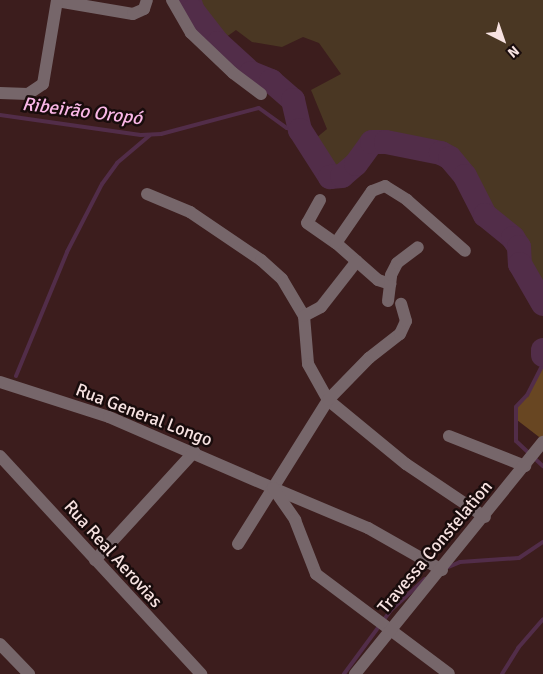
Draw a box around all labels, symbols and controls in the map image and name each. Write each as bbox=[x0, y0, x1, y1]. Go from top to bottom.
north arrow bbox=[478, 15, 528, 65]
text: N bbox=[504, 42, 522, 61]
water label: Ribeirão Oropó bbox=[21, 93, 143, 131]
street label: Rua General Longo bbox=[73, 379, 215, 451]
street label: Travessa Constelation bbox=[373, 476, 497, 618]
street label: Rua Real Aerovias bbox=[59, 496, 167, 612]

